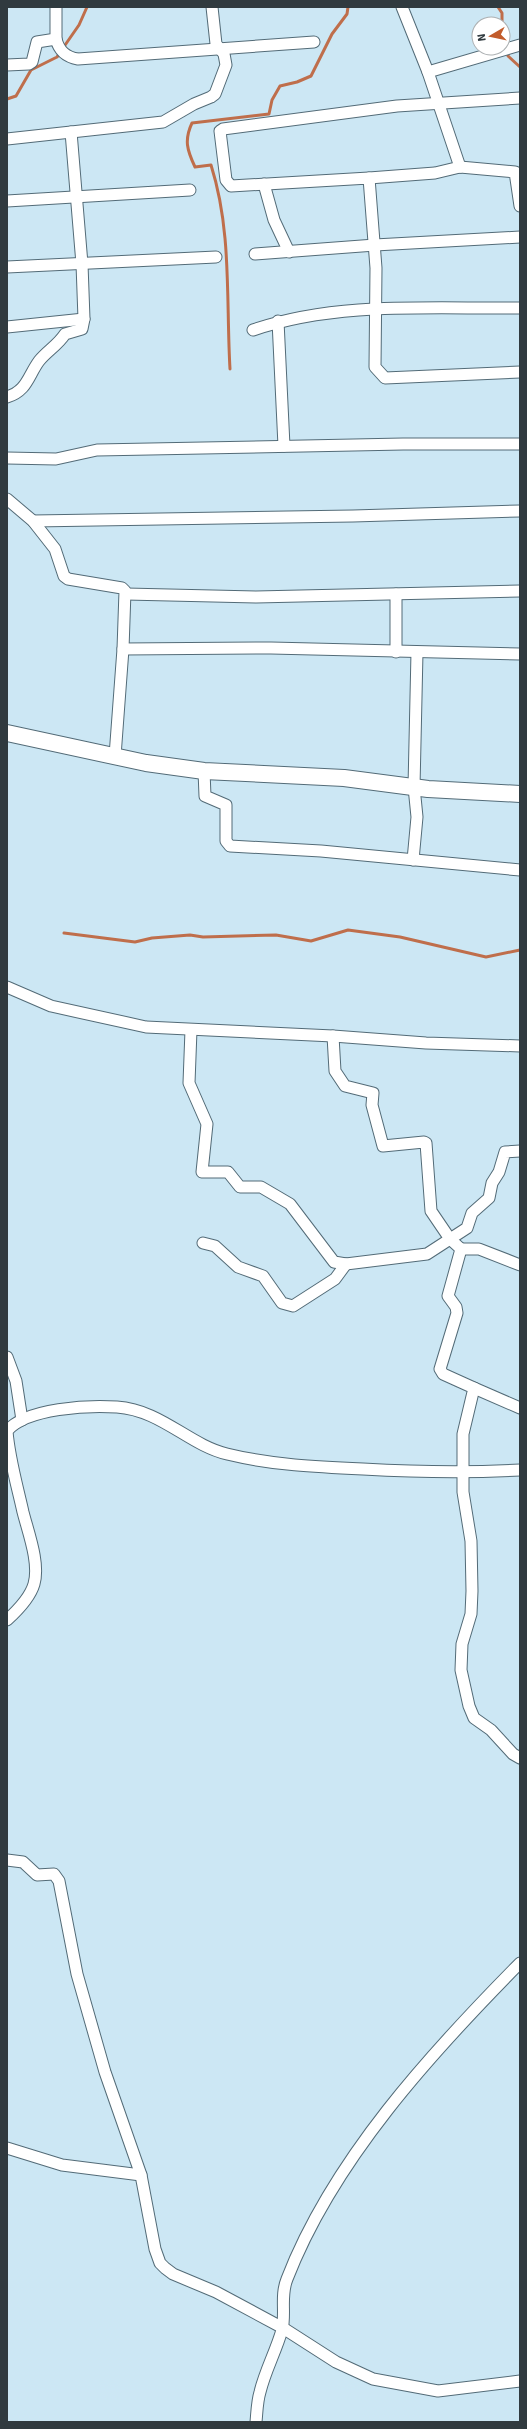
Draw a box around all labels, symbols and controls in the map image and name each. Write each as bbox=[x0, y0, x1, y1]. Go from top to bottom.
north arrow bbox=[471, 16, 511, 56]
text: N bbox=[475, 33, 489, 42]

